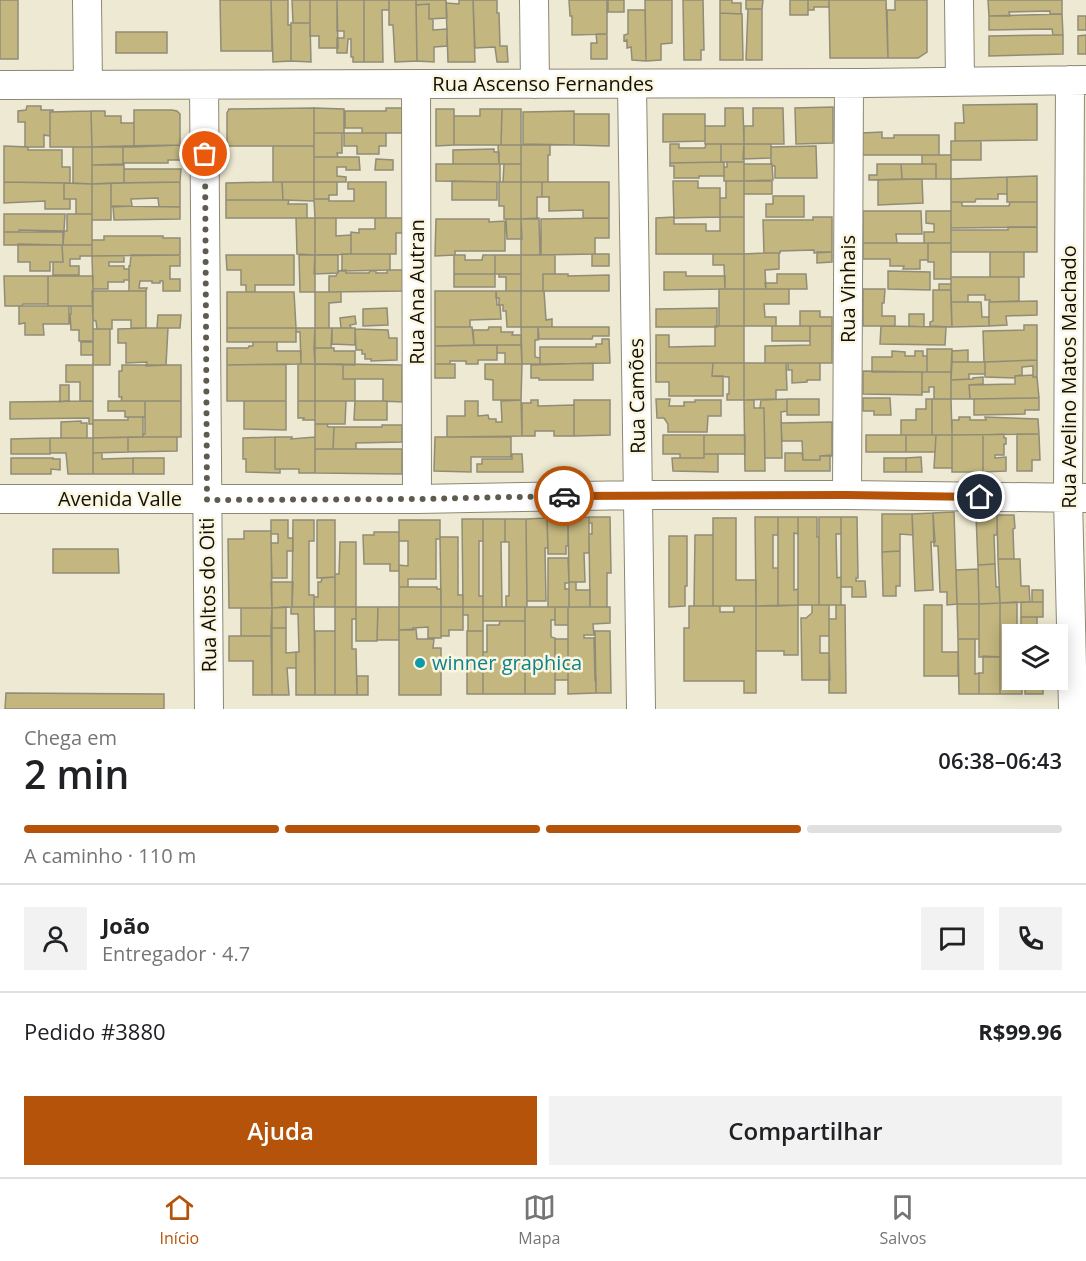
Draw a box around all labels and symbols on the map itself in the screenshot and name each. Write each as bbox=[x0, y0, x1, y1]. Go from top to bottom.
street label: Rua Ascenso Fernandes bbox=[432, 70, 654, 97]
pin bbox=[179, 128, 230, 179]
street label: Rua Ana Autran bbox=[403, 219, 430, 365]
street label: Rua Vinhais bbox=[834, 235, 861, 343]
street label: Rua Avelino Matos Machado bbox=[1055, 245, 1082, 509]
street label: Rua Camões bbox=[622, 338, 651, 454]
courier bbox=[534, 466, 594, 526]
pin bbox=[954, 471, 1005, 522]
street label: Avenida Valle bbox=[58, 485, 182, 512]
street label: Rua Altos do Oiti bbox=[193, 517, 222, 673]
place label: winner graphica bbox=[432, 649, 582, 676]
marker: winner graphica bbox=[413, 656, 427, 670]

